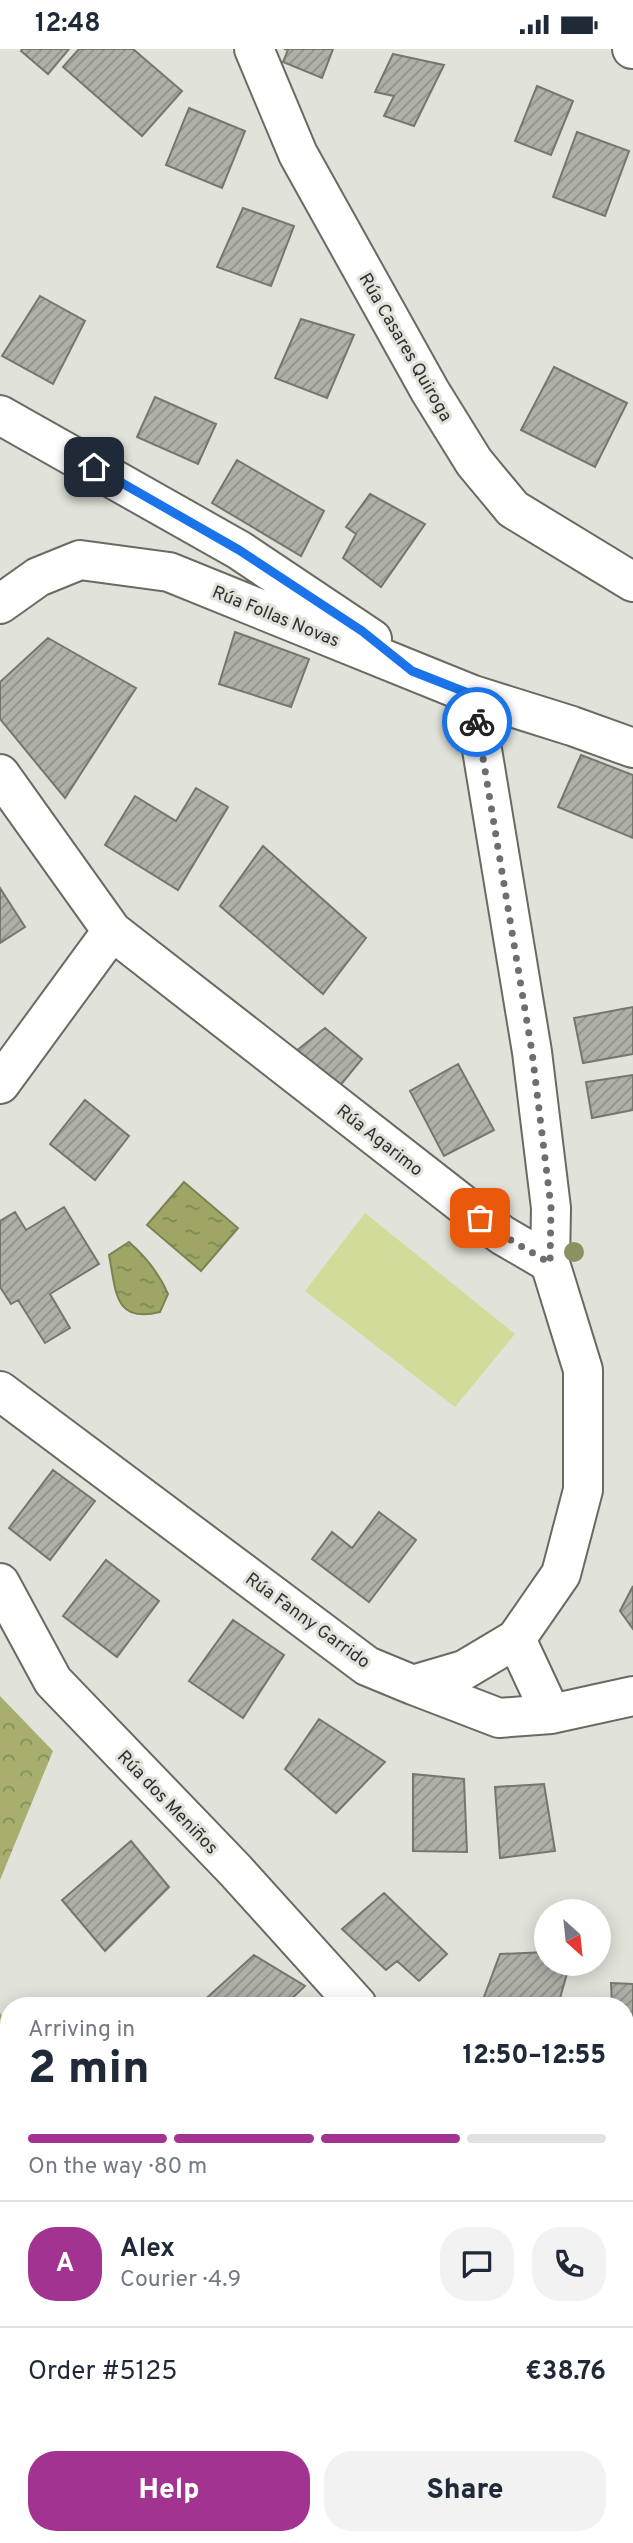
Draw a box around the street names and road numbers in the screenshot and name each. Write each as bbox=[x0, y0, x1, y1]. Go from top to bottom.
street label: Rúa Casares Quiroga bbox=[353, 269, 457, 426]
street label: Rúa Follas Novas bbox=[208, 581, 342, 653]
street label: Rúa Agarimo bbox=[331, 1100, 427, 1182]
street label: Rúa Fanny Garrido bbox=[240, 1568, 374, 1674]
street label: Rúa dos Meniños bbox=[112, 1746, 222, 1860]

